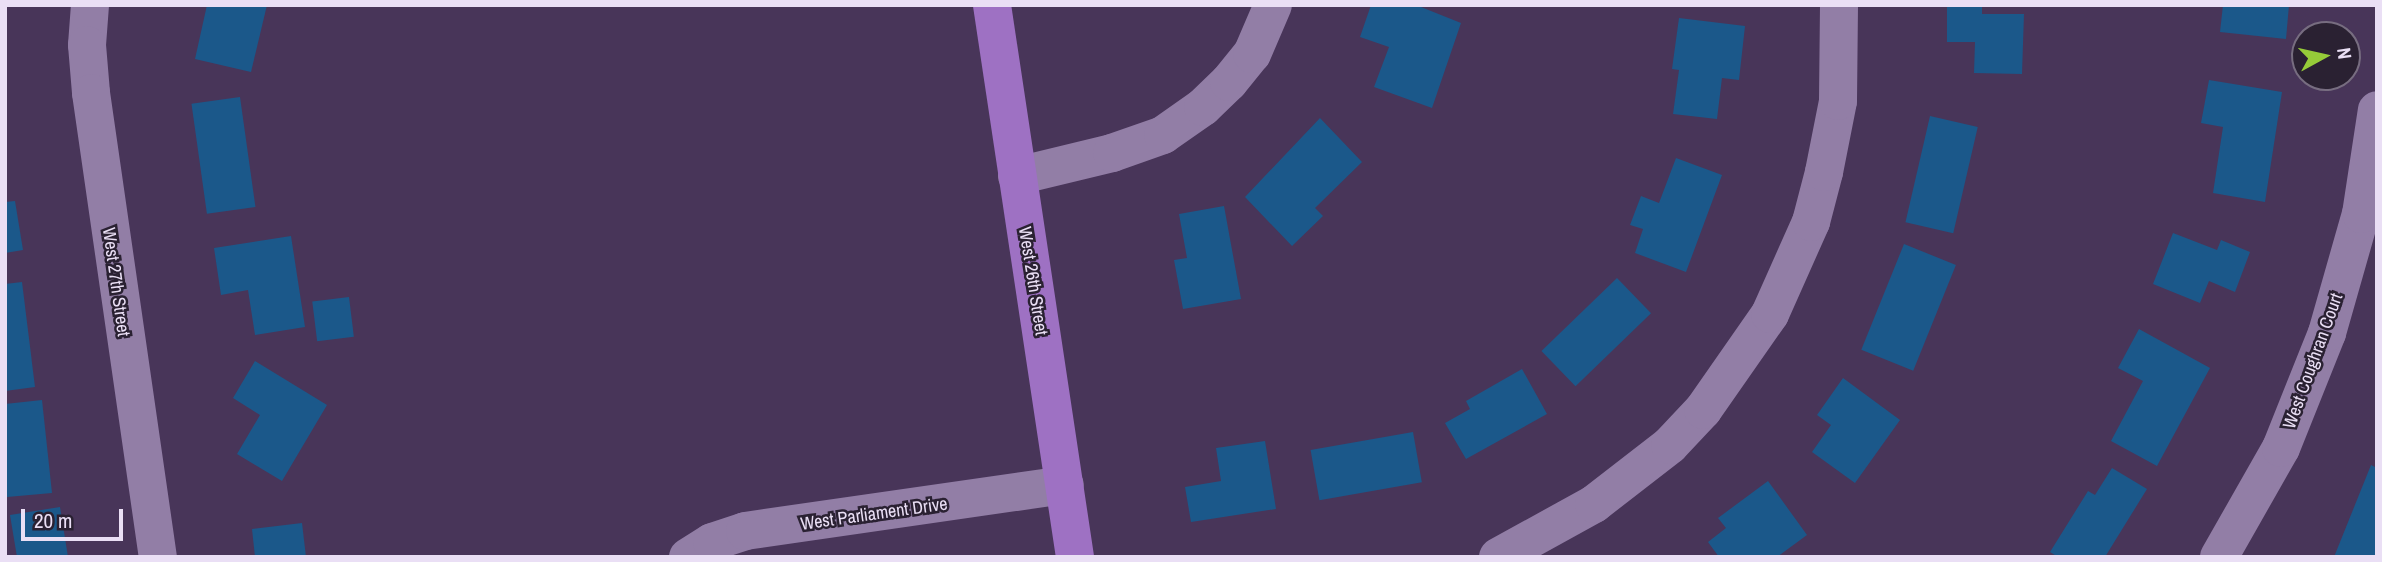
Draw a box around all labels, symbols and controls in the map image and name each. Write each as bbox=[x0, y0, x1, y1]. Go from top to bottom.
north arrow bbox=[2291, 21, 2361, 91]
text: N bbox=[2331, 46, 2358, 61]
street label: West 26th Street bbox=[1014, 225, 1052, 337]
street label: West 27th Street bbox=[98, 226, 134, 338]
street label: West Coughran Court bbox=[2278, 290, 2348, 432]
street label: West Parliament Drive bbox=[799, 493, 949, 535]
scale bar bbox=[24, 496, 126, 540]
text: 20 m bbox=[34, 506, 72, 535]

